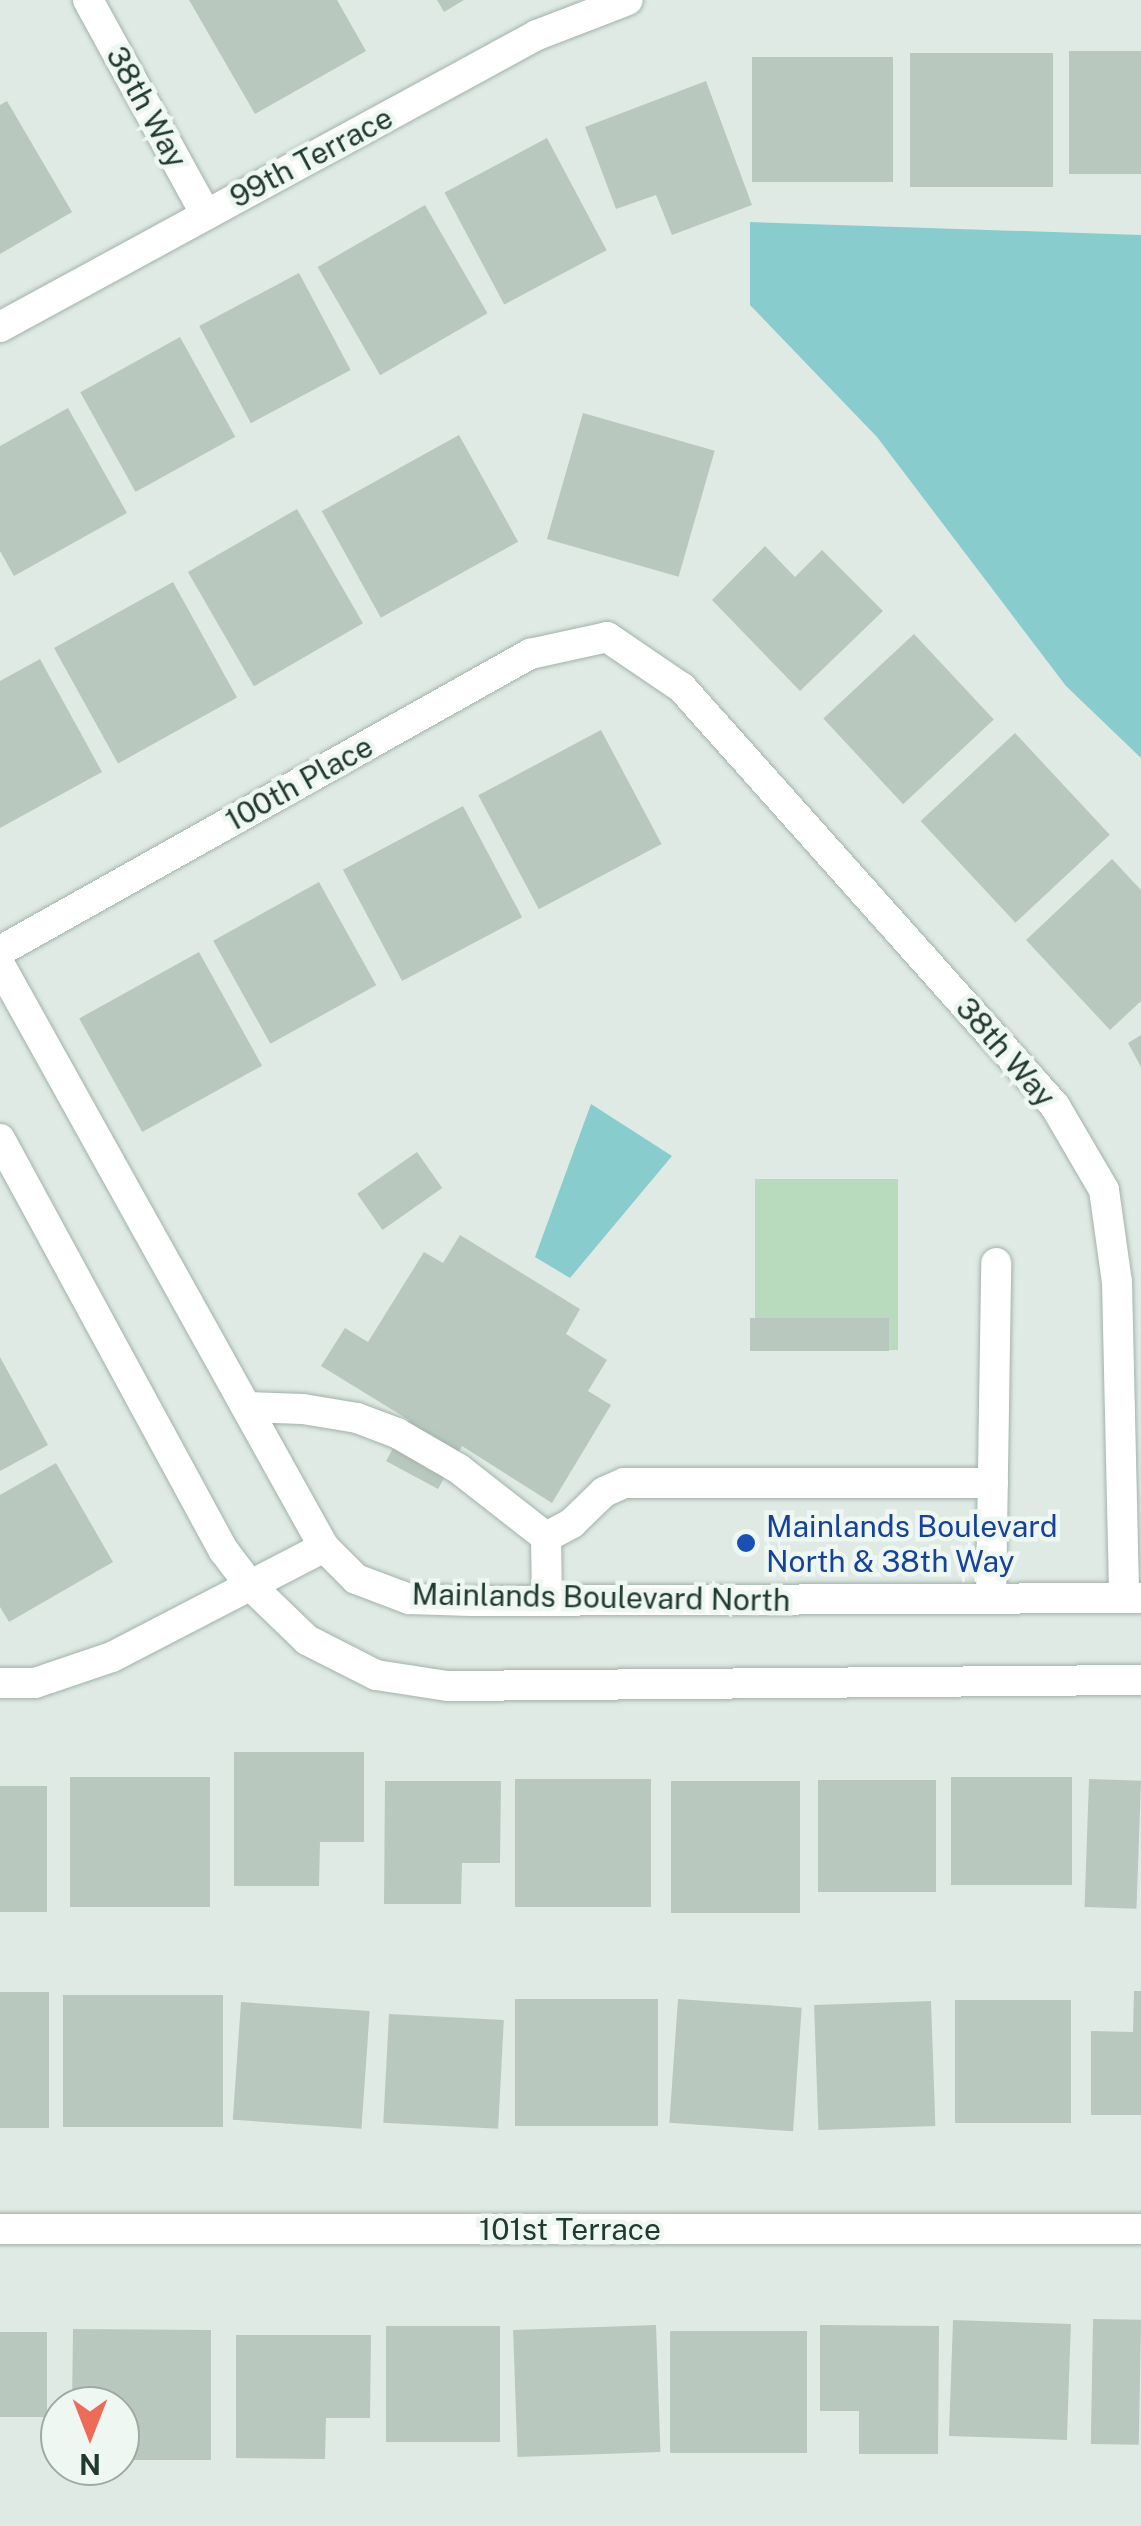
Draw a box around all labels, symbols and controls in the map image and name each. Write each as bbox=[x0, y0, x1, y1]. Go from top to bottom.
street label: 38th Way bbox=[99, 40, 195, 174]
street label: 99th Terrace bbox=[224, 99, 398, 215]
street label: 100th Place bbox=[219, 728, 379, 838]
street label: 38th Way bbox=[949, 990, 1063, 1114]
place label: Mainlands Boulevard North & 38th Way bbox=[766, 1508, 1058, 1578]
marker: Mainlands Boulevard North & 38th Way bbox=[735, 1532, 757, 1554]
street label: Mainlands Boulevard North bbox=[411, 1576, 791, 1618]
street label: 101st Terrace bbox=[479, 2211, 661, 2247]
north arrow bbox=[40, 2386, 140, 2486]
text: N bbox=[79, 2448, 101, 2481]

